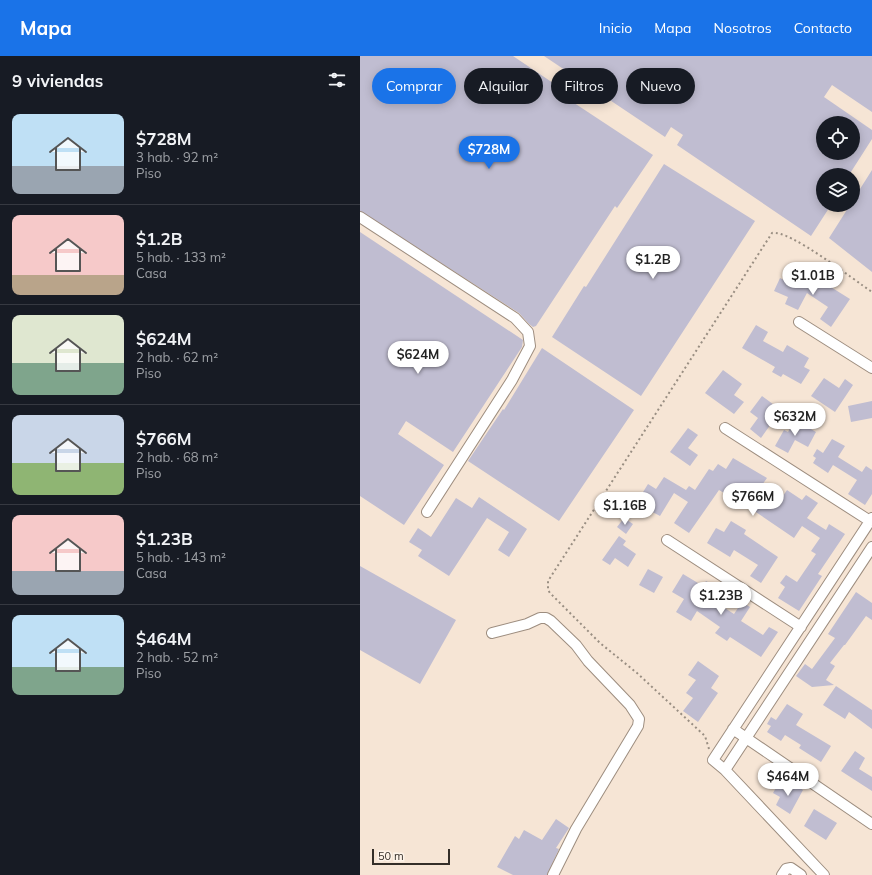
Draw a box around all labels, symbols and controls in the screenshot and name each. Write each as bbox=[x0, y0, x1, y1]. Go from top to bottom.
text: Mapa bbox=[20, 16, 72, 40]
text: Inicio bbox=[599, 19, 632, 37]
text: Mapa bbox=[654, 19, 692, 37]
text: Nosotros bbox=[714, 19, 772, 37]
text: Contacto bbox=[794, 19, 852, 37]
chip: Comprar bbox=[372, 68, 456, 104]
chip: Alquilar bbox=[464, 68, 543, 104]
chip: Filtros bbox=[551, 68, 618, 104]
chip: Nuevo bbox=[626, 68, 695, 104]
icon: filters bbox=[326, 69, 348, 91]
text: 9 viviendas bbox=[12, 70, 103, 91]
map controls bbox=[816, 116, 860, 212]
button: locate bbox=[816, 116, 860, 160]
text: $728M bbox=[136, 128, 192, 149]
icon: home bbox=[44, 130, 92, 178]
pin: $728M bbox=[461, 136, 517, 170]
text: $728M bbox=[468, 141, 510, 157]
text: 3 hab. · 92 m² bbox=[136, 149, 218, 165]
text: Piso bbox=[136, 165, 161, 181]
button: layers bbox=[816, 168, 860, 212]
text: $1.2B bbox=[136, 228, 183, 249]
icon: home bbox=[44, 231, 92, 279]
pin: $1.2B bbox=[625, 246, 681, 280]
text: 5 hab. · 133 m² bbox=[136, 249, 226, 265]
text: $1.2B bbox=[635, 251, 671, 267]
pin: $1.01B bbox=[780, 262, 846, 296]
text: Casa bbox=[136, 265, 167, 281]
text: $1.01B bbox=[791, 267, 835, 283]
text: $624M bbox=[136, 328, 192, 349]
icon: home bbox=[44, 331, 92, 379]
pin: $624M bbox=[390, 341, 446, 375]
text: $624M bbox=[397, 346, 439, 362]
text: 2 hab. · 62 m² bbox=[136, 349, 218, 365]
text: Piso bbox=[136, 365, 161, 381]
pin: $632M bbox=[767, 403, 823, 437]
text: $632M bbox=[774, 408, 816, 424]
text: $766M bbox=[136, 428, 192, 449]
icon: home bbox=[44, 431, 92, 479]
text: 2 hab. · 68 m² bbox=[136, 449, 218, 465]
text: Piso bbox=[136, 465, 161, 481]
pin: $766M bbox=[725, 483, 781, 517]
text: $766M bbox=[732, 488, 774, 504]
pin: $1.16B bbox=[592, 492, 658, 526]
text: $1.16B bbox=[603, 497, 647, 513]
text: $1.23B bbox=[136, 528, 193, 549]
icon: home bbox=[44, 531, 92, 579]
text: 5 hab. · 143 m² bbox=[136, 549, 226, 565]
text: Casa bbox=[136, 565, 167, 581]
pin: $1.23B bbox=[688, 582, 754, 616]
text: $1.23B bbox=[699, 587, 743, 603]
text: $464M bbox=[136, 628, 192, 649]
icon: home bbox=[44, 631, 92, 679]
text: 2 hab. · 52 m² bbox=[136, 649, 218, 665]
text: Piso bbox=[136, 665, 161, 681]
pin: $464M bbox=[760, 763, 816, 797]
text: $464M bbox=[767, 768, 809, 784]
scale bar bbox=[372, 847, 450, 866]
text: 50 m bbox=[378, 849, 404, 863]

